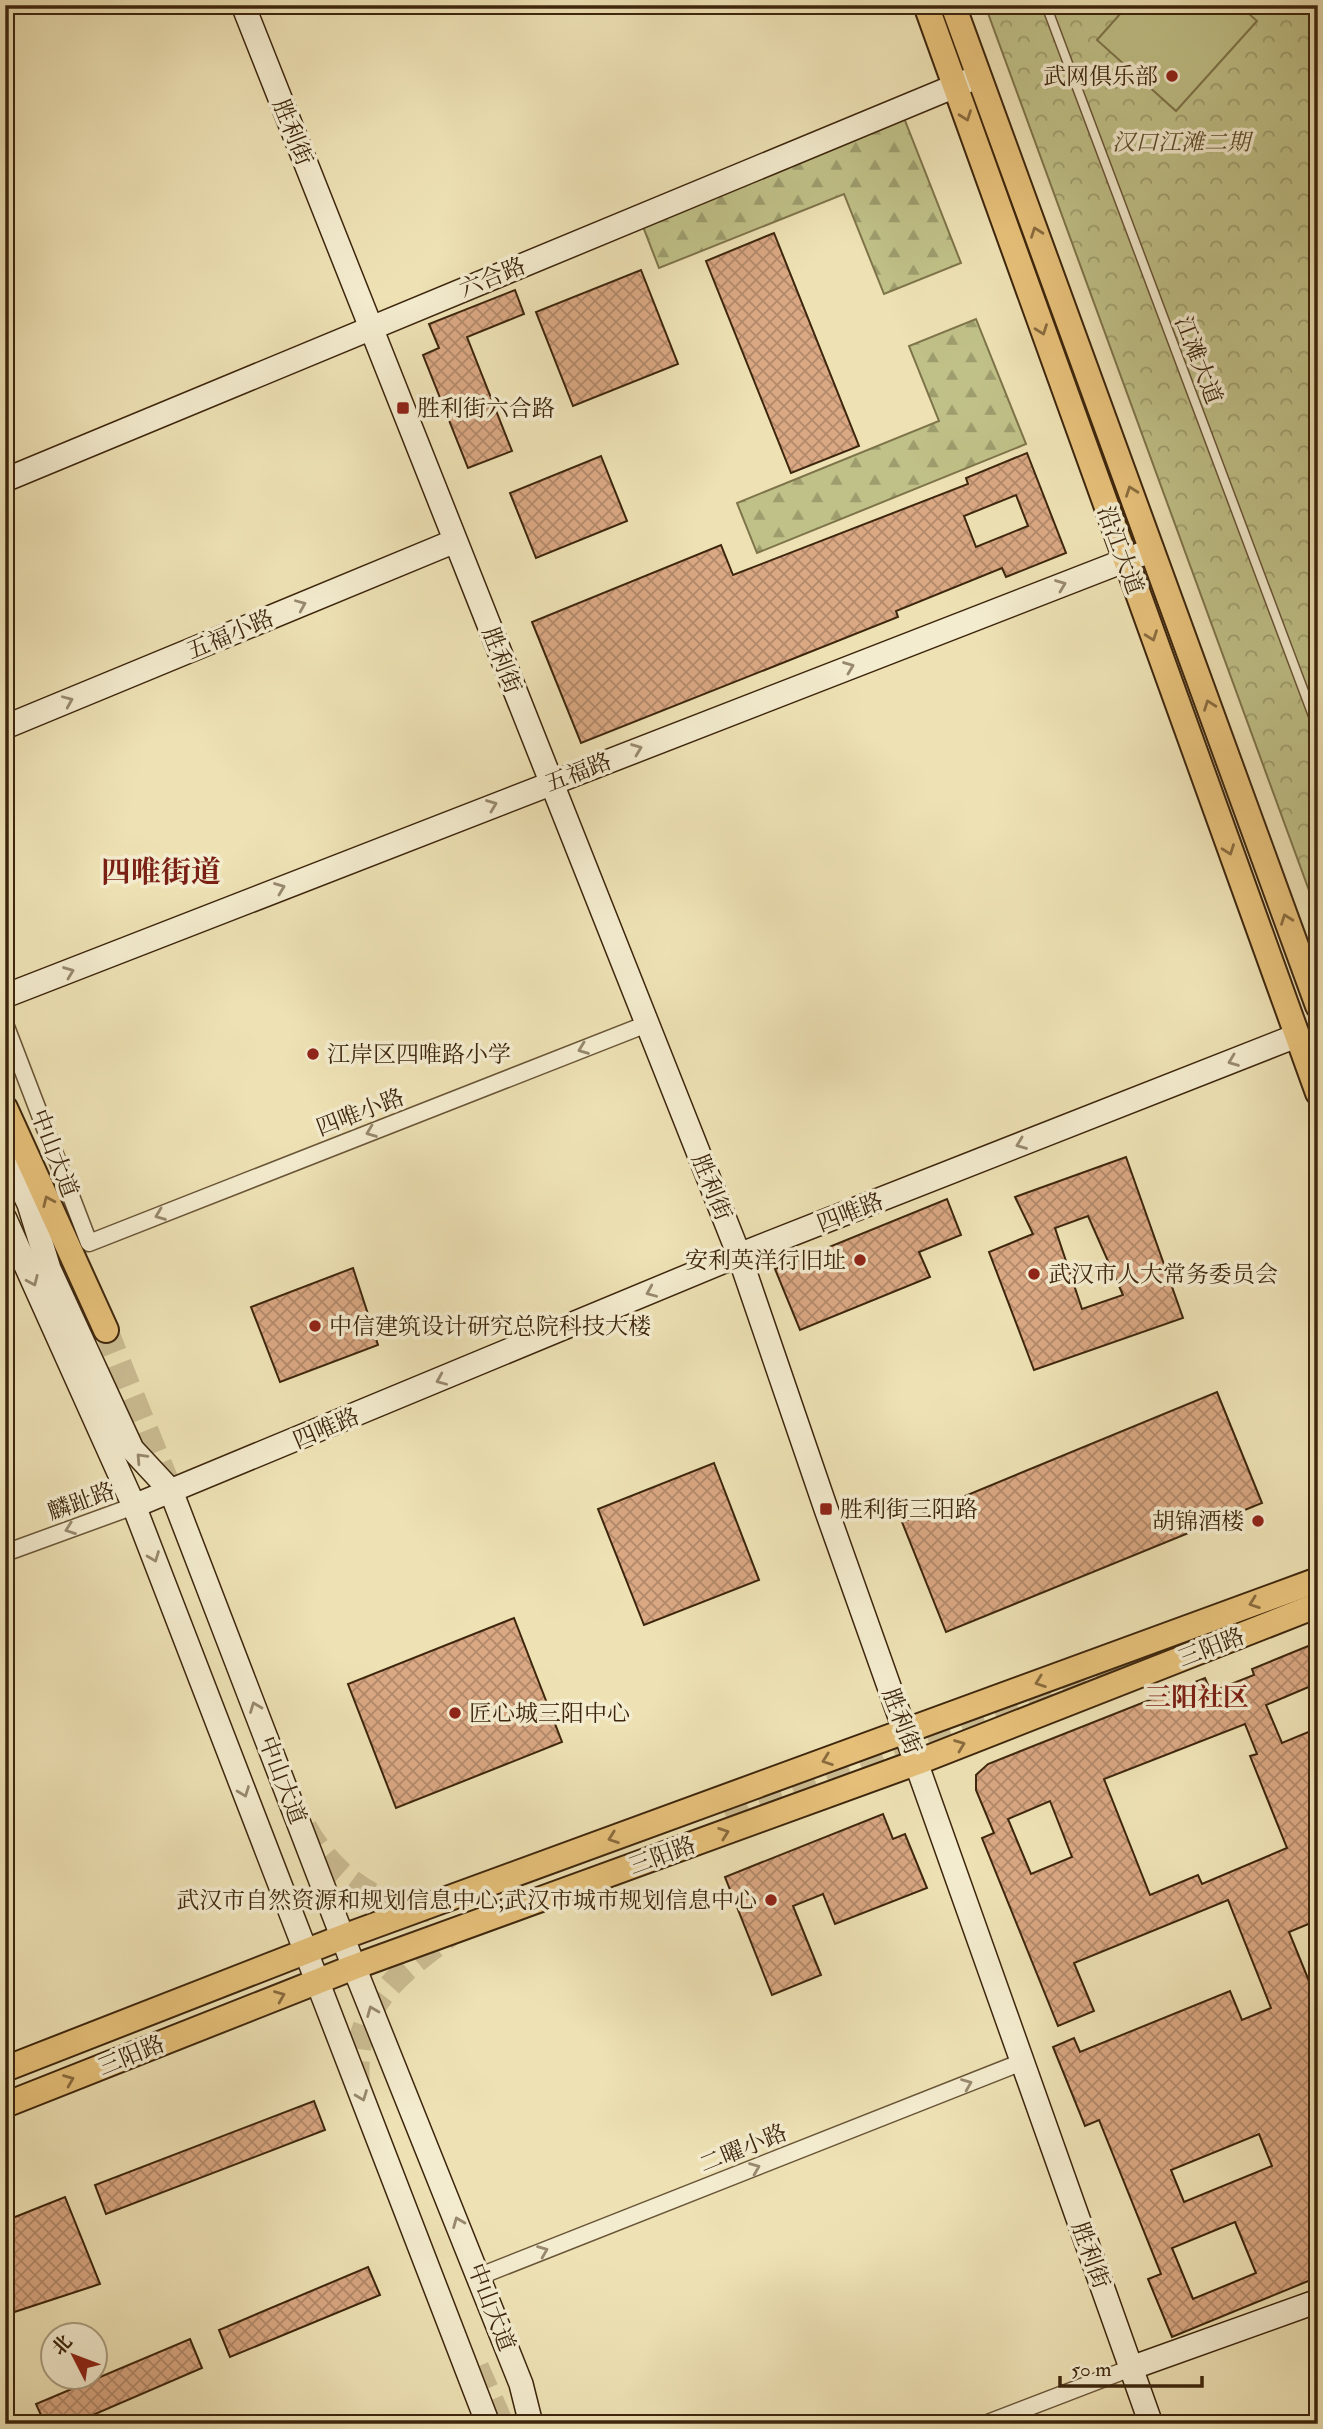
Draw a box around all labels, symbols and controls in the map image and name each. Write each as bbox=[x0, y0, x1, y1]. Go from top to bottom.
place label: 武网俱乐部 bbox=[1043, 62, 1158, 91]
marker: 武网俱乐部 bbox=[1164, 68, 1180, 84]
street label: 胜利街 bbox=[266, 95, 319, 170]
one-way arrow bbox=[957, 109, 971, 121]
park label: 汉口江滩二期 bbox=[1112, 128, 1254, 157]
one-way arrow bbox=[1030, 226, 1044, 238]
street label: 六合路 bbox=[455, 251, 530, 304]
street label: 江滩大道 bbox=[1169, 312, 1229, 408]
one-way arrow bbox=[1034, 323, 1048, 335]
place label: 胜利街六合路 bbox=[417, 394, 555, 423]
marker: 胜利街六合路 bbox=[395, 400, 411, 416]
one-way arrow bbox=[1125, 486, 1139, 498]
street label: 沿江大道 bbox=[1091, 502, 1150, 598]
one-way arrow bbox=[1054, 580, 1066, 594]
one-way arrow bbox=[294, 599, 306, 613]
street label: 五福小路 bbox=[182, 603, 278, 666]
street label: 胜利街 bbox=[476, 623, 527, 698]
one-way arrow bbox=[1144, 630, 1158, 642]
one-way arrow bbox=[842, 661, 854, 675]
one-way arrow bbox=[61, 695, 74, 709]
one-way arrow bbox=[1203, 699, 1217, 711]
one-way arrow bbox=[630, 743, 642, 757]
street label: 五福路 bbox=[541, 747, 616, 798]
one-way arrow bbox=[486, 800, 498, 814]
one-way arrow bbox=[1221, 844, 1235, 856]
district label: 四唯街道 bbox=[101, 854, 221, 891]
one-way arrow bbox=[274, 883, 286, 897]
one-way arrow bbox=[1280, 913, 1294, 925]
one-way arrow bbox=[62, 966, 74, 980]
place label: 江岸区四唯路小学 bbox=[327, 1040, 511, 1069]
one-way arrow bbox=[578, 1040, 590, 1054]
marker: 江岸区四唯路小学 bbox=[305, 1046, 321, 1062]
one-way arrow bbox=[1227, 1052, 1239, 1066]
street label: 四唯小路 bbox=[312, 1082, 408, 1142]
street label: 中山大道 bbox=[25, 1105, 85, 1201]
one-way arrow bbox=[366, 1124, 378, 1138]
one-way arrow bbox=[1016, 1136, 1028, 1150]
street label: 胜利街 bbox=[685, 1150, 738, 1225]
street label: 四唯路 bbox=[813, 1187, 888, 1238]
one-way arrow bbox=[42, 1196, 56, 1208]
one-way arrow bbox=[154, 1207, 166, 1221]
place label: 安利英洋行旧址 bbox=[685, 1246, 846, 1275]
marker: 安利英洋行旧址 bbox=[852, 1252, 868, 1268]
place label: 武汉市人大常务委员会 bbox=[1048, 1260, 1278, 1289]
marker: 武汉市人大常务委员会 bbox=[1026, 1266, 1042, 1282]
one-way arrow bbox=[25, 1274, 39, 1287]
one-way arrow bbox=[645, 1284, 658, 1298]
place label: 中信建筑设计研究总院科技大楼 bbox=[329, 1312, 651, 1341]
marker: 中信建筑设计研究总院科技大楼 bbox=[307, 1318, 323, 1334]
one-way arrow bbox=[435, 1371, 447, 1385]
street label: 四唯路 bbox=[289, 1402, 364, 1455]
one-way arrow bbox=[136, 1453, 149, 1466]
street label: 麟趾路 bbox=[44, 1476, 119, 1527]
place label: 胜利街三阳路 bbox=[840, 1495, 978, 1524]
marker: 胜利街三阳路 bbox=[818, 1501, 834, 1517]
place label: 胡锦酒楼 bbox=[1152, 1507, 1244, 1536]
marker: 胡锦酒楼 bbox=[1250, 1513, 1266, 1529]
one-way arrow bbox=[64, 1521, 76, 1535]
one-way arrow bbox=[145, 1551, 159, 1563]
one-way arrow bbox=[1248, 1595, 1260, 1609]
street label: 三阳路 bbox=[1174, 1622, 1249, 1673]
one-way arrow bbox=[1035, 1674, 1047, 1688]
district label: 三阳社区 bbox=[1145, 1682, 1249, 1714]
street label: 胜利街 bbox=[876, 1684, 927, 1759]
place label: 匠心城三阳中心 bbox=[469, 1699, 630, 1728]
one-way arrow bbox=[249, 1702, 263, 1714]
marker: 匠心城三阳中心 bbox=[447, 1705, 463, 1721]
street label: 中山大道 bbox=[253, 1732, 313, 1828]
one-way arrow bbox=[954, 1740, 966, 1754]
one-way arrow bbox=[821, 1752, 833, 1766]
one-way arrow bbox=[236, 1786, 250, 1798]
one-way arrow bbox=[717, 1827, 729, 1841]
one-way arrow bbox=[608, 1830, 620, 1844]
street label: 三阳路 bbox=[625, 1830, 700, 1881]
place label: 武汉市自然资源和规划信息中心;武汉市城市规划信息中心 bbox=[176, 1886, 757, 1915]
marker: 武汉市自然资源和规划信息中心;武汉市城市规划信息中心 bbox=[763, 1892, 779, 1908]
one-way arrow bbox=[274, 1991, 286, 2005]
one-way arrow bbox=[366, 2006, 380, 2018]
street label: 三阳路 bbox=[94, 2029, 169, 2082]
one-way arrow bbox=[62, 2074, 74, 2088]
one-way arrow bbox=[960, 2079, 972, 2093]
one-way arrow bbox=[354, 2089, 368, 2101]
street label: 二曜小路 bbox=[695, 2118, 791, 2179]
one-way arrow bbox=[748, 2162, 760, 2176]
one-way arrow bbox=[452, 2216, 466, 2228]
street label: 胜利街 bbox=[1065, 2218, 1116, 2293]
one-way arrow bbox=[537, 2246, 549, 2260]
street label: 中山大道 bbox=[462, 2259, 522, 2355]
north arrow bbox=[38, 2320, 108, 2390]
text: 北 bbox=[47, 2330, 77, 2360]
scale bar bbox=[1060, 2345, 1202, 2389]
text: 50 m bbox=[1071, 2356, 1112, 2383]

